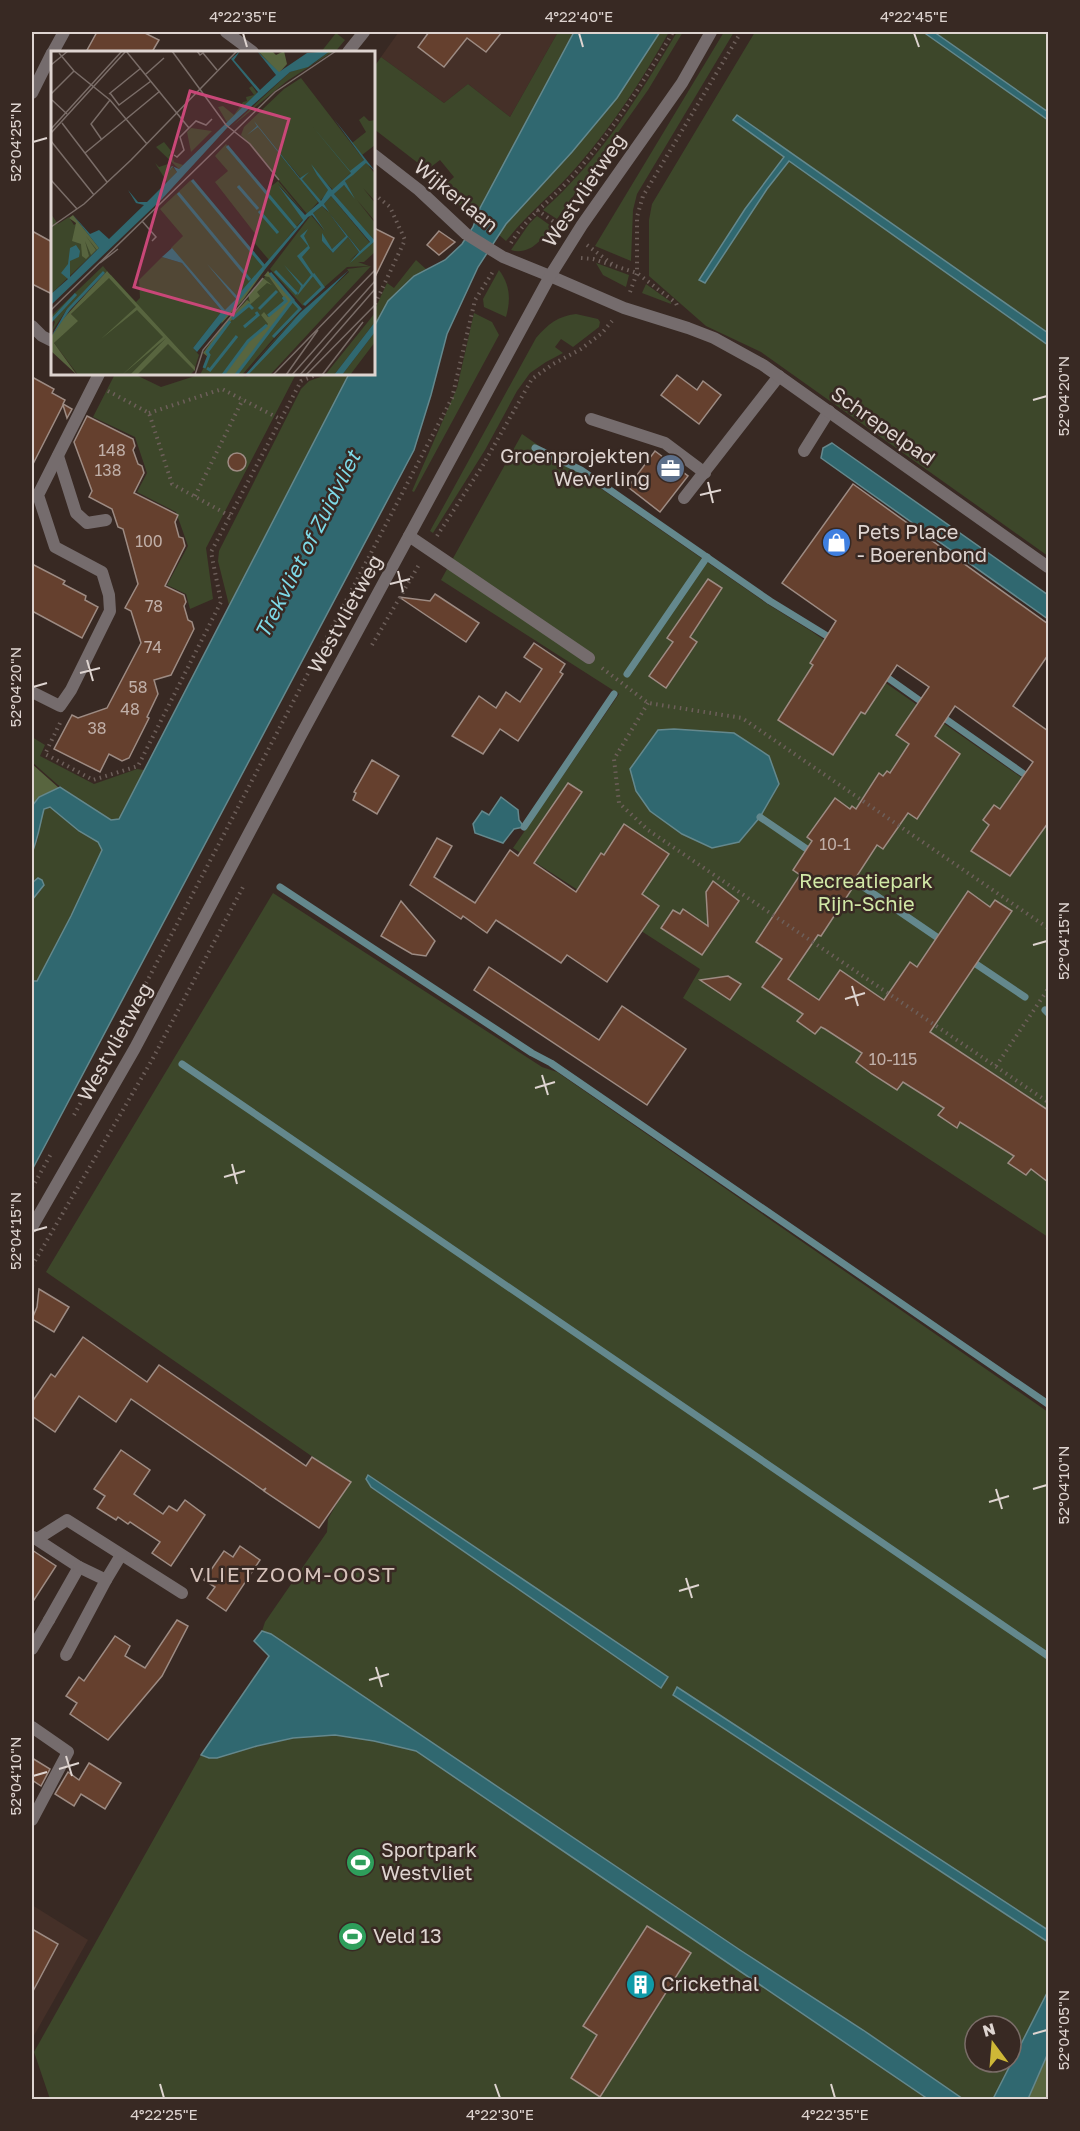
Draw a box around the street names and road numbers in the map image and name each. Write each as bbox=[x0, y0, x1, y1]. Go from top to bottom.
street label: Westvlietweg bbox=[536, 128, 630, 251]
street label: Wijkerlaan bbox=[410, 154, 504, 236]
street label: Schrepelpad bbox=[827, 381, 940, 470]
street label: Westvlietweg bbox=[302, 550, 387, 677]
street label: Westvlietweg bbox=[72, 978, 157, 1105]

